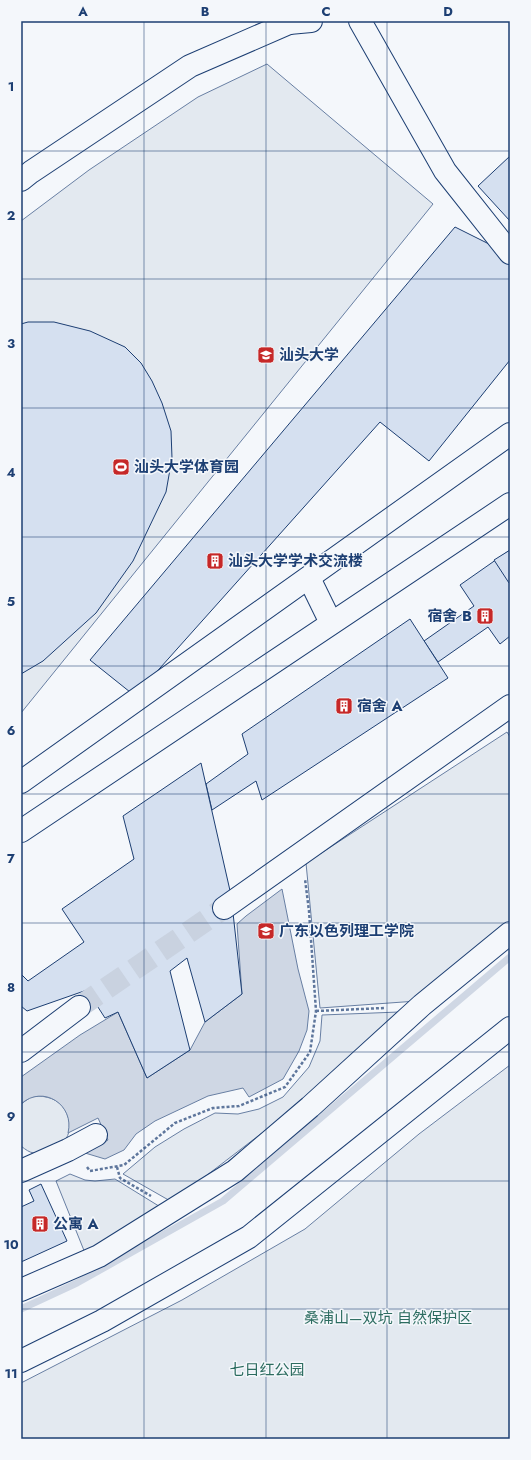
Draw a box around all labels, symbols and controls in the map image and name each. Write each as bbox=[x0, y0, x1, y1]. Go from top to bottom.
text: A bbox=[77, 2, 88, 21]
text: B bbox=[201, 2, 210, 21]
text: C bbox=[321, 2, 331, 21]
text: D bbox=[443, 2, 453, 21]
text: 1 bbox=[8, 77, 14, 96]
text: 2 bbox=[7, 206, 15, 225]
text: 3 bbox=[7, 334, 15, 353]
place label: 汕头大学 bbox=[279, 344, 339, 366]
school or university icon: 汕头大学 bbox=[256, 345, 276, 365]
place label: 汕头大学体育园 bbox=[134, 456, 239, 478]
sports icon: 汕头大学体育园 bbox=[111, 457, 131, 477]
text: 4 bbox=[6, 463, 16, 482]
place label: 汕头大学学术交流楼 bbox=[228, 550, 363, 572]
building icon: 汕头大学学术交流楼 bbox=[205, 551, 225, 571]
text: 5 bbox=[7, 592, 15, 611]
place label: 宿舍 B bbox=[428, 605, 472, 627]
building icon: 宿舍 B bbox=[475, 606, 495, 626]
place label: 宿舍 A bbox=[357, 695, 404, 717]
building icon: 宿舍 A bbox=[334, 696, 354, 716]
text: 6 bbox=[7, 721, 16, 740]
text: 7 bbox=[7, 849, 15, 868]
place label: 广东以色列理工学院 bbox=[279, 920, 414, 942]
school or university icon: 广东以色列理工学院 bbox=[256, 921, 276, 941]
text: 8 bbox=[7, 978, 15, 997]
text: 9 bbox=[7, 1107, 16, 1126]
place label: 公寓 A bbox=[53, 1213, 100, 1235]
building icon: 公寓 A bbox=[30, 1214, 50, 1234]
text: 10 bbox=[3, 1235, 19, 1254]
park label: 桑浦山—双坑 自然保护区 bbox=[304, 1307, 472, 1329]
park label: 七日红公园 bbox=[229, 1359, 305, 1381]
text: 11 bbox=[4, 1364, 18, 1383]

